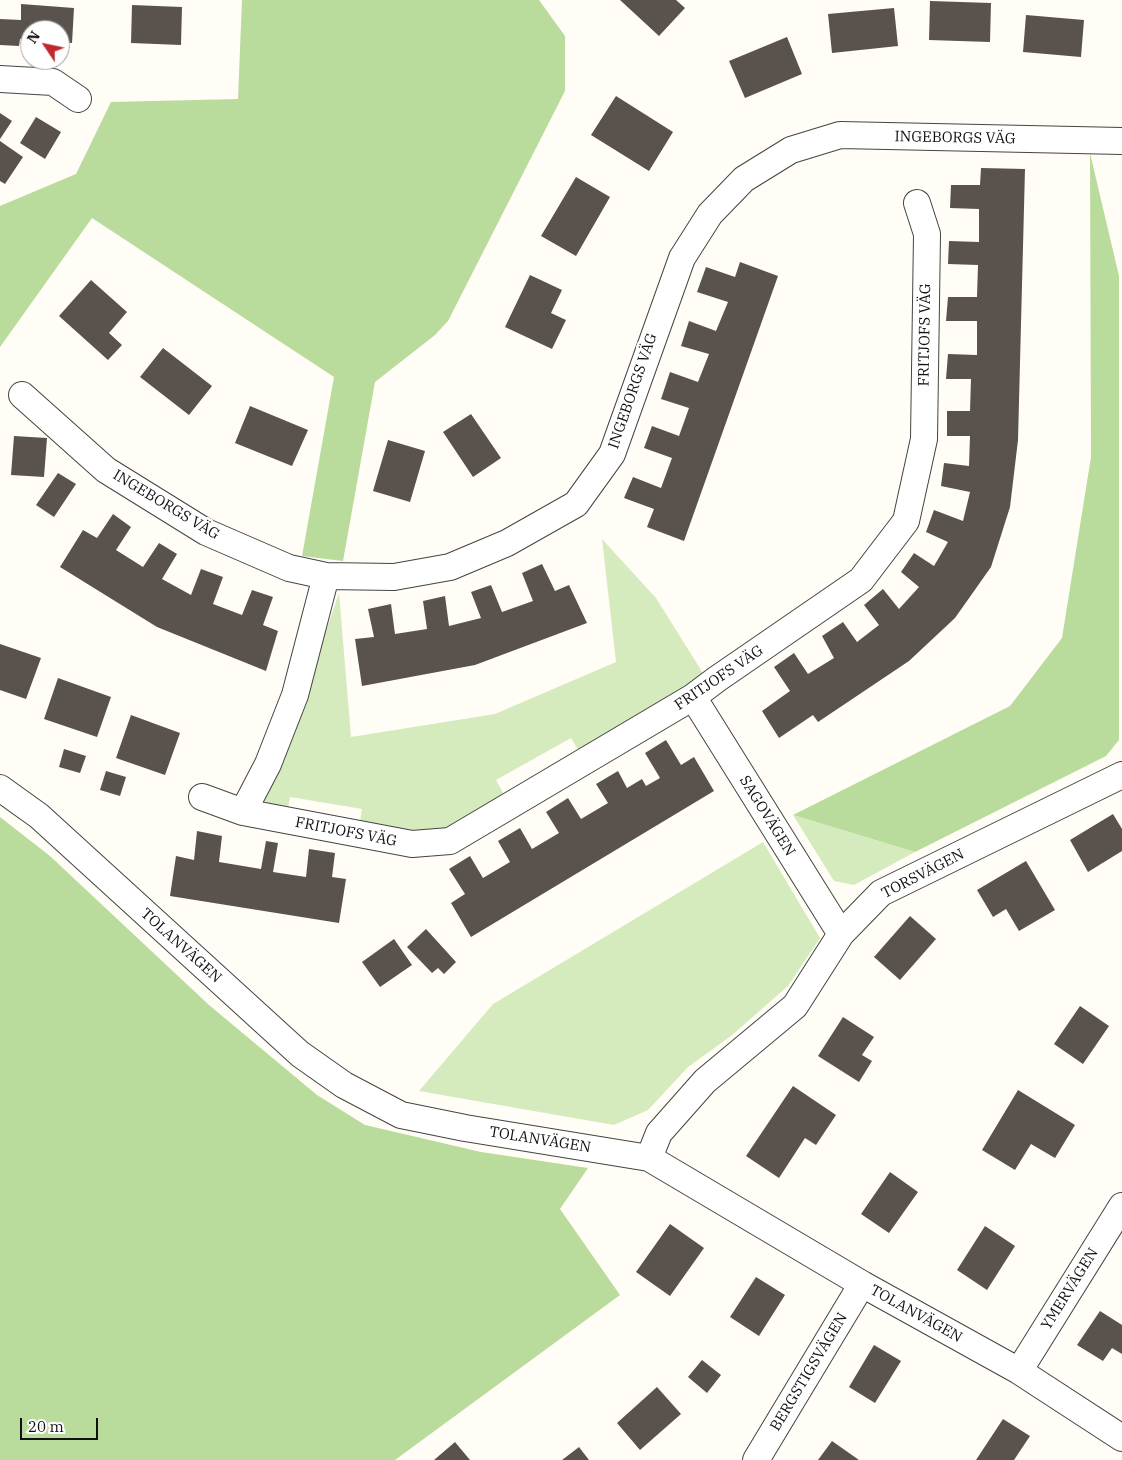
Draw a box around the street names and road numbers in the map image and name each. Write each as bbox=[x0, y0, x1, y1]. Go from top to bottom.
street label: INGEBORGS VÄG bbox=[894, 128, 1016, 148]
street label: FRITJOFS VÄG bbox=[915, 283, 935, 387]
street label: INGEBORGS VÄG bbox=[605, 331, 661, 451]
street label: INGEBORGS VÄG bbox=[109, 466, 223, 544]
street label: FRITJOFS VÄG bbox=[671, 642, 767, 714]
street label: SAGOVÄGEN bbox=[735, 773, 799, 859]
street label: FRITJOFS VÄG bbox=[294, 813, 398, 851]
street label: TORSVÄGEN bbox=[879, 845, 967, 903]
street label: TOLANVÄGEN bbox=[137, 905, 225, 987]
street label: TOLANVÄGEN bbox=[488, 1123, 592, 1157]
street label: YMERVÄGEN bbox=[1038, 1245, 1102, 1333]
street label: TOLANVÄGEN bbox=[867, 1281, 965, 1347]
street label: BERGSTIGSVÄGEN bbox=[767, 1310, 851, 1434]

